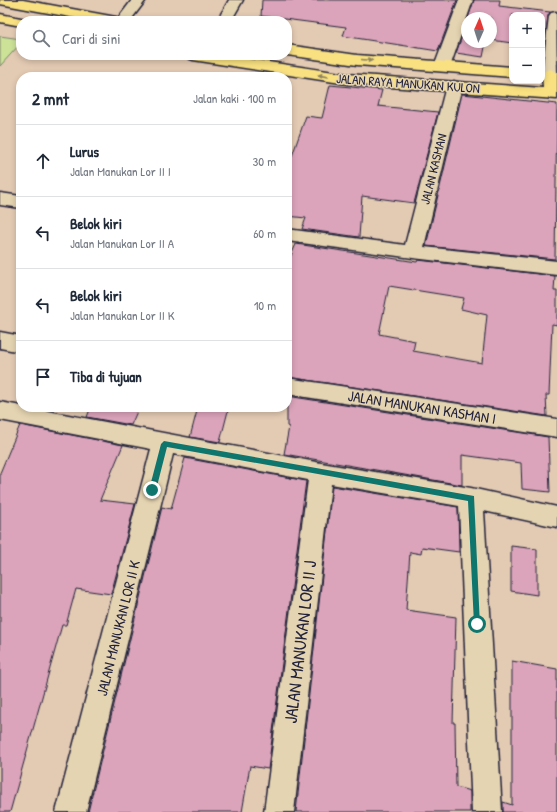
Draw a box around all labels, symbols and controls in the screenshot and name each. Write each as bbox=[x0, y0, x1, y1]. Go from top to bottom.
north arrow bbox=[461, 12, 497, 48]
map controls bbox=[509, 12, 545, 84]
button: + bbox=[509, 12, 545, 48]
search box bbox=[16, 16, 292, 60]
icon: search bbox=[30, 27, 52, 49]
text: Cari di sini bbox=[62, 28, 121, 49]
button: − bbox=[509, 48, 545, 84]
one-way arrow bbox=[361, 57, 373, 64]
street label: JALAN RAYA MANUKAN KULON bbox=[336, 69, 480, 97]
one-way arrow bbox=[317, 73, 329, 79]
text: 2 mnt bbox=[32, 87, 69, 110]
text: Jalan kaki · 100 m bbox=[193, 89, 276, 107]
street label: JALAN KASMAN bbox=[416, 132, 451, 206]
text: Lurus bbox=[70, 141, 99, 162]
icon: ahead bbox=[32, 150, 54, 172]
text: 30 m bbox=[253, 152, 276, 170]
text: Jalan Manukan Lor II I bbox=[70, 162, 171, 180]
text: Belok kiri bbox=[70, 213, 122, 234]
icon: left bbox=[32, 222, 54, 244]
text: 60 m bbox=[253, 224, 276, 242]
text: Jalan Manukan Lor II A bbox=[70, 234, 174, 252]
text: Belok kiri bbox=[70, 285, 122, 306]
icon: left bbox=[32, 294, 54, 316]
text: 10 m bbox=[254, 296, 276, 314]
text: Jalan Manukan Lor II K bbox=[70, 306, 175, 324]
icon: arrive bbox=[32, 366, 54, 388]
text: Tiba di tujuan bbox=[70, 366, 142, 387]
street label: JALAN MANUKAN KASMAN I bbox=[347, 385, 497, 429]
route end bbox=[143, 481, 161, 499]
street label: JALAN MANUKAN LOR II K bbox=[91, 558, 145, 698]
street label: JALAN MANUKAN LOR II J bbox=[278, 559, 322, 725]
route start bbox=[468, 615, 486, 633]

